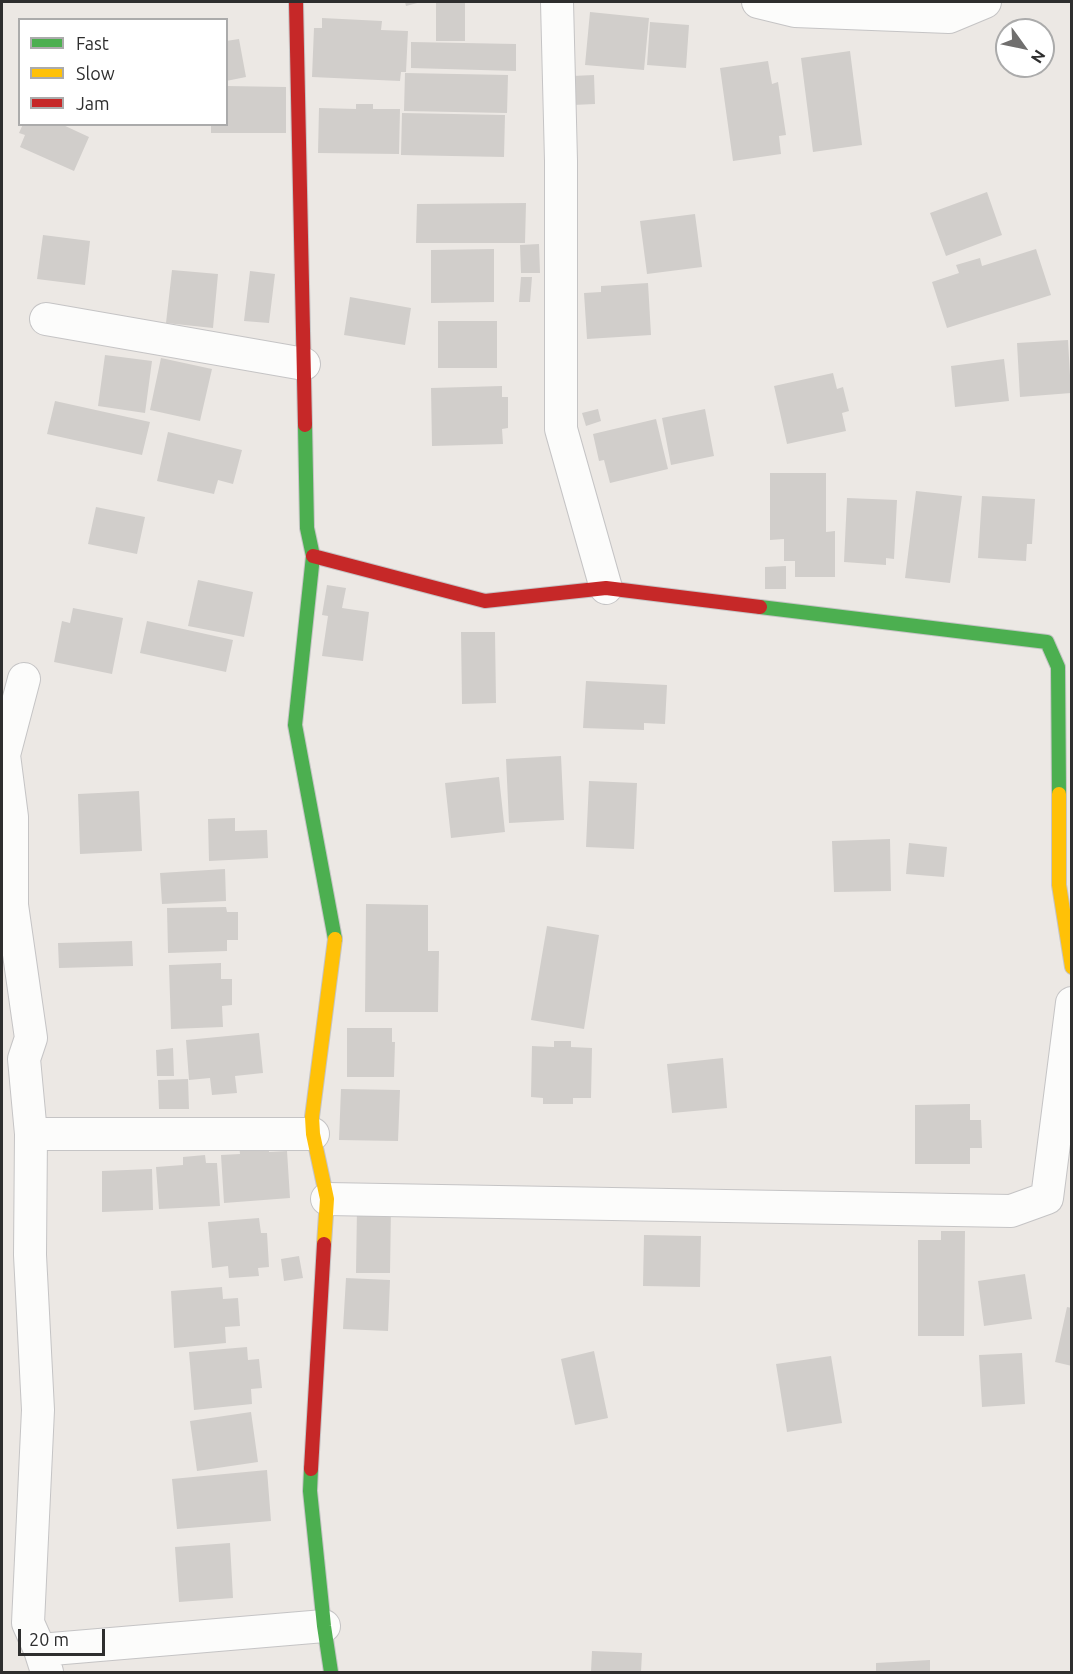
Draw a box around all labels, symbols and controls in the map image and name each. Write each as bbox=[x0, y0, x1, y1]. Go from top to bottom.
legend bbox=[18, 18, 228, 126]
north arrow bbox=[995, 18, 1055, 78]
text: Fast bbox=[76, 33, 109, 53]
text: N bbox=[1028, 47, 1049, 67]
text: Slow bbox=[76, 63, 115, 83]
text: Jam bbox=[76, 93, 110, 113]
scale bar bbox=[21, 1617, 108, 1655]
text: 20 m bbox=[29, 1629, 69, 1649]

